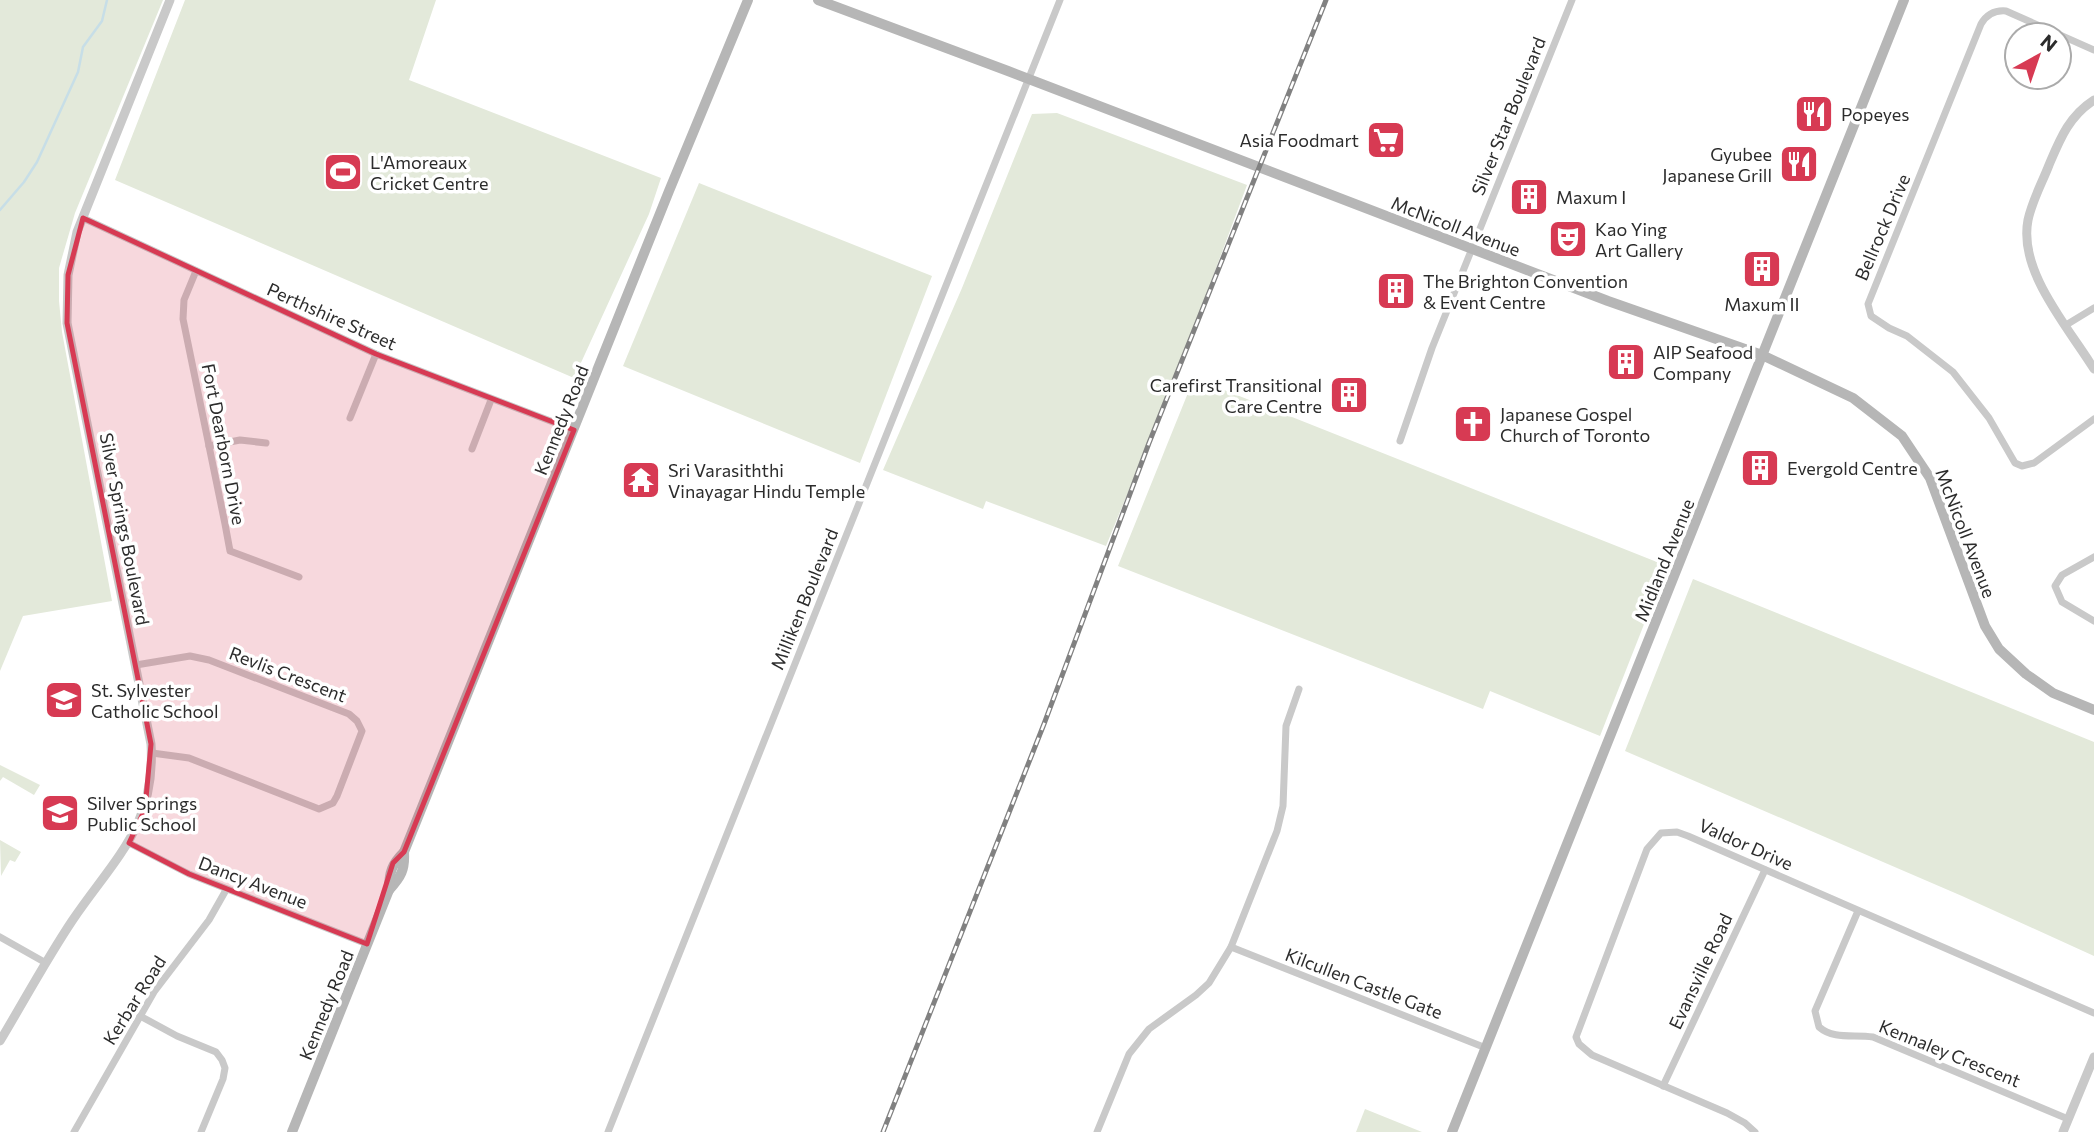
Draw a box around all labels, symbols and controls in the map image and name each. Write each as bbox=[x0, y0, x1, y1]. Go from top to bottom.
north arrow bbox=[2003, 21, 2073, 91]
text: N bbox=[2036, 29, 2062, 56]
street label: Silver Star Boulevard bbox=[1466, 34, 1550, 198]
restaurant icon: Popeyes bbox=[1793, 93, 1835, 135]
place label: Popeyes bbox=[1841, 103, 1909, 125]
supermarket icon: Asia Foodmart bbox=[1365, 119, 1407, 161]
place label: Asia Foodmart bbox=[1239, 129, 1359, 151]
place label: Gyubee Japanese Grill bbox=[1662, 143, 1772, 186]
restaurant icon: Gyubee Japanese Grill bbox=[1778, 143, 1820, 185]
sports icon: L'Amoreaux Cricket Centre bbox=[322, 151, 364, 193]
place label: L'Amoreaux Cricket Centre bbox=[370, 151, 488, 194]
street label: Bellrock Drive bbox=[1850, 170, 1914, 284]
building icon: Maxum I bbox=[1508, 176, 1550, 218]
place label: Maxum I bbox=[1556, 186, 1626, 208]
street label: McNicoll Avenue bbox=[1388, 191, 1524, 261]
theatre icon: Kao Ying Art Gallery bbox=[1547, 218, 1589, 260]
place label: Kao Ying Art Gallery bbox=[1595, 218, 1683, 261]
building icon: Maxum II bbox=[1741, 248, 1783, 290]
building icon: The Brighton Convention & Event Centre bbox=[1375, 270, 1417, 312]
place label: The Brighton Convention & Event Centre bbox=[1423, 270, 1628, 313]
street label: Perthshire Street bbox=[264, 278, 400, 354]
place label: Maxum II bbox=[1724, 293, 1800, 315]
building icon: AIP Seafood Company bbox=[1605, 341, 1647, 383]
place label: AIP Seafood Company bbox=[1653, 341, 1753, 384]
street label: Fort Dearborn Drive bbox=[198, 361, 250, 527]
street label: Kennedy Road bbox=[529, 362, 593, 478]
place label: Carefirst Transitional Care Centre bbox=[1150, 374, 1322, 417]
building icon: Carefirst Transitional Care Centre bbox=[1328, 374, 1370, 416]
church icon: Japanese Gospel Church of Toronto bbox=[1452, 403, 1494, 445]
place label: Japanese Gospel Church of Toronto bbox=[1500, 403, 1650, 446]
street label: Silver Springs Boulevard bbox=[96, 431, 154, 627]
building icon: Evergold Centre bbox=[1739, 447, 1781, 489]
place label: Evergold Centre bbox=[1787, 457, 1918, 479]
temple icon: Sri Varasiththi Vinayagar Hindu Temple bbox=[620, 459, 662, 501]
place label: Sri Varasiththi Vinayagar Hindu Temple bbox=[668, 459, 865, 502]
street label: McNicoll Avenue bbox=[1931, 465, 2001, 601]
street label: Midland Avenue bbox=[1629, 495, 1699, 625]
street label: Milliken Boulevard bbox=[766, 525, 842, 673]
street label: Revlis Crescent bbox=[226, 642, 350, 706]
school or university icon: St. Sylvester Catholic School bbox=[43, 679, 85, 721]
place label: St. Sylvester Catholic School bbox=[91, 679, 219, 722]
school or university icon: Silver Springs Public School bbox=[39, 792, 81, 834]
place label: Silver Springs Public School bbox=[87, 792, 197, 835]
street label: Valdor Drive bbox=[1696, 813, 1796, 875]
street label: Dancy Avenue bbox=[196, 851, 310, 913]
street label: Evansville Road bbox=[1664, 910, 1736, 1032]
street label: Kilcullen Castle Gate bbox=[1282, 943, 1446, 1023]
street label: Kennedy Road bbox=[294, 947, 358, 1063]
street label: Kerbar Road bbox=[98, 951, 170, 1049]
street label: Kennaley Crescent bbox=[1876, 1015, 2024, 1091]

